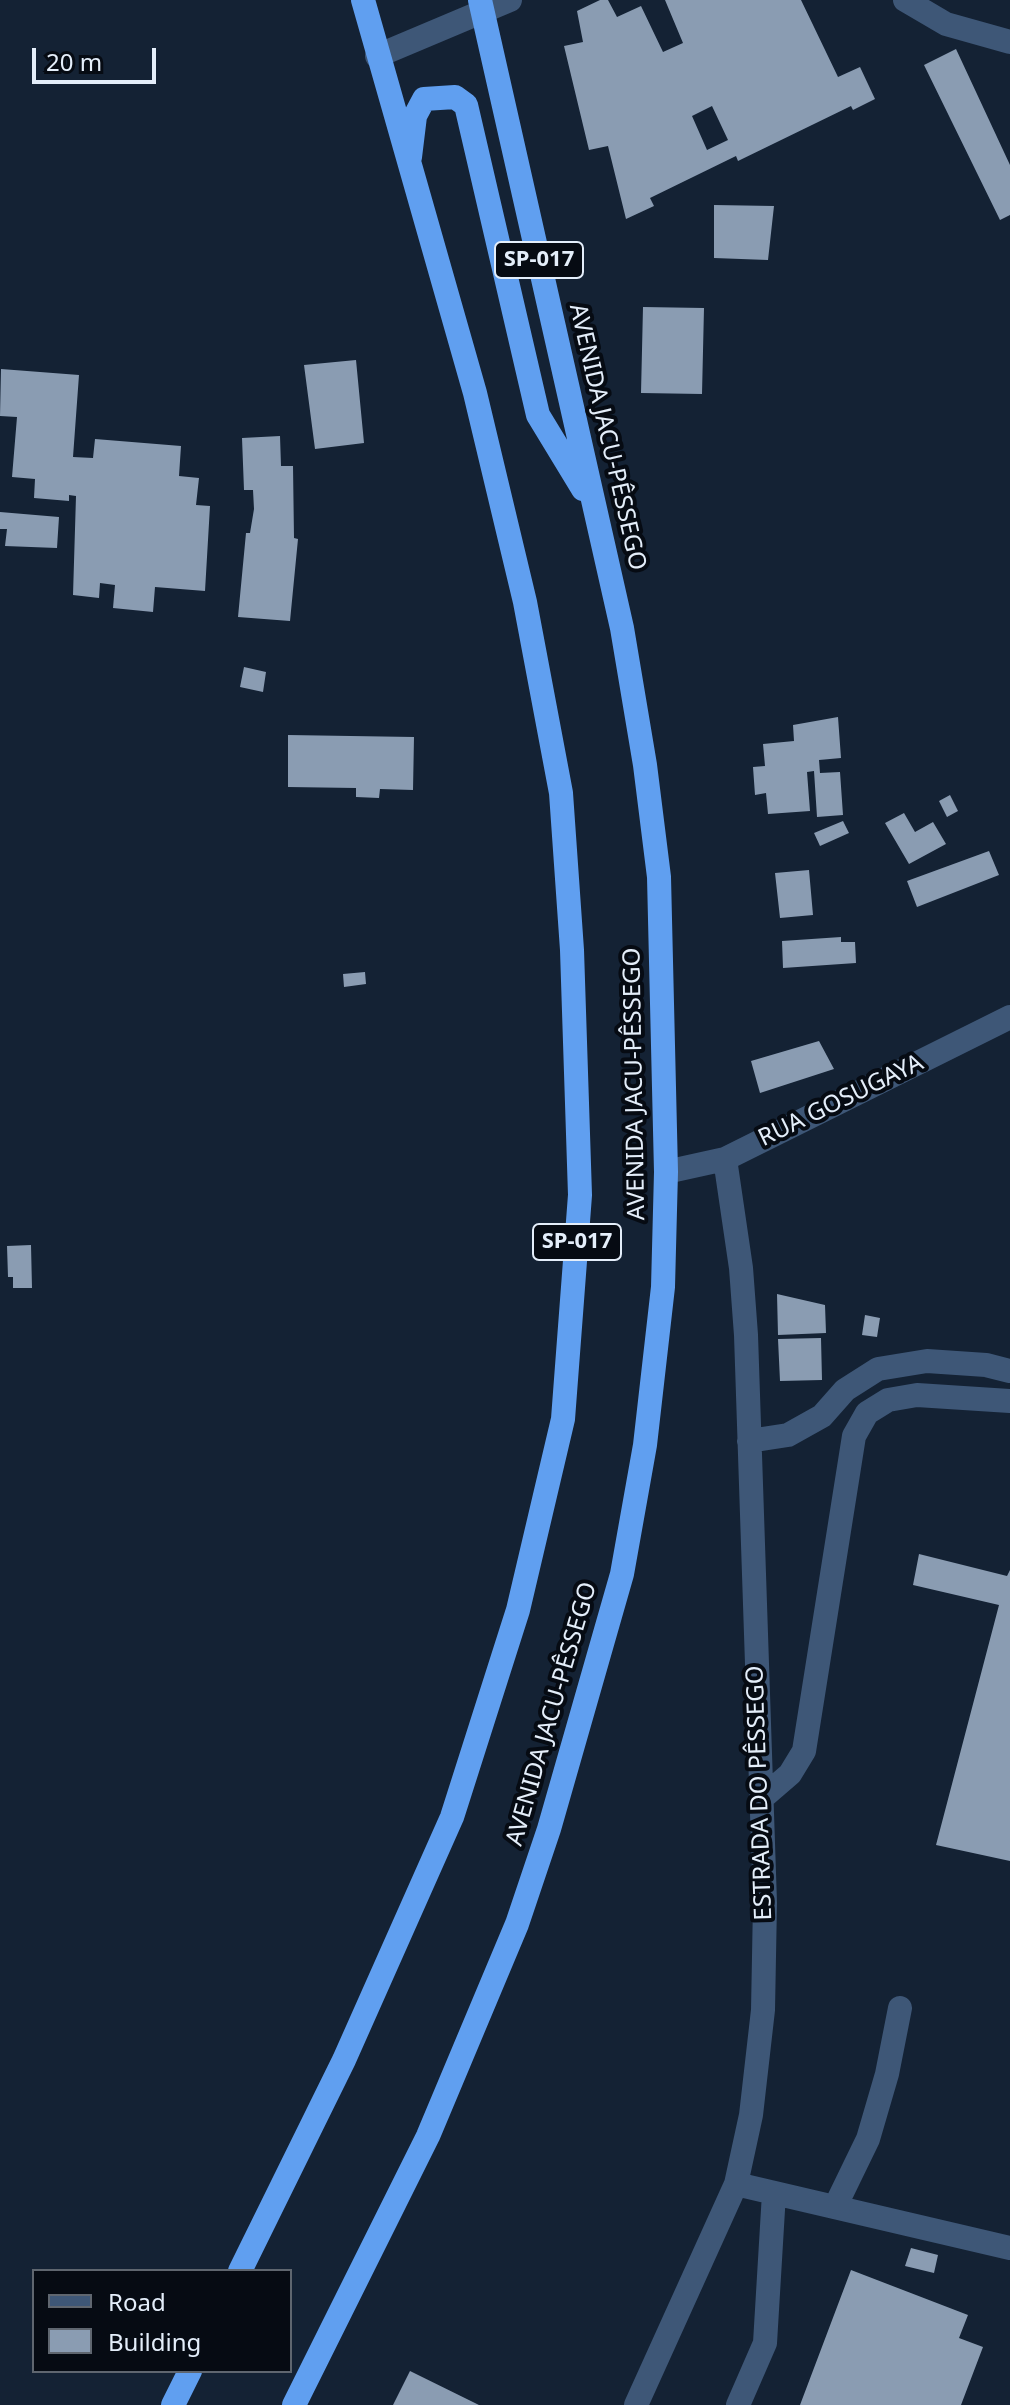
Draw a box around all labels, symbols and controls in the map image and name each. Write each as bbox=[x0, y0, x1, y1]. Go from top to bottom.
scale bar bbox=[36, 32, 160, 82]
text: 20 m bbox=[46, 45, 102, 78]
road number: SP-017 bbox=[495, 242, 583, 278]
street label: AVENIDA JACU-PÊSSEGO bbox=[562, 301, 652, 573]
street label: AVENIDA JACU-PÊSSEGO bbox=[618, 947, 652, 1221]
street label: RUA GOSUGAYA bbox=[754, 1049, 928, 1153]
road number: SP-017 bbox=[533, 1224, 621, 1260]
street label: AVENIDA JACU-PÊSSEGO bbox=[501, 1579, 603, 1849]
street label: ESTRADA DO PÊSSEGO bbox=[741, 1665, 779, 1921]
legend bbox=[32, 2269, 292, 2373]
text: Road bbox=[108, 2285, 166, 2318]
text: Building bbox=[108, 2325, 201, 2358]

